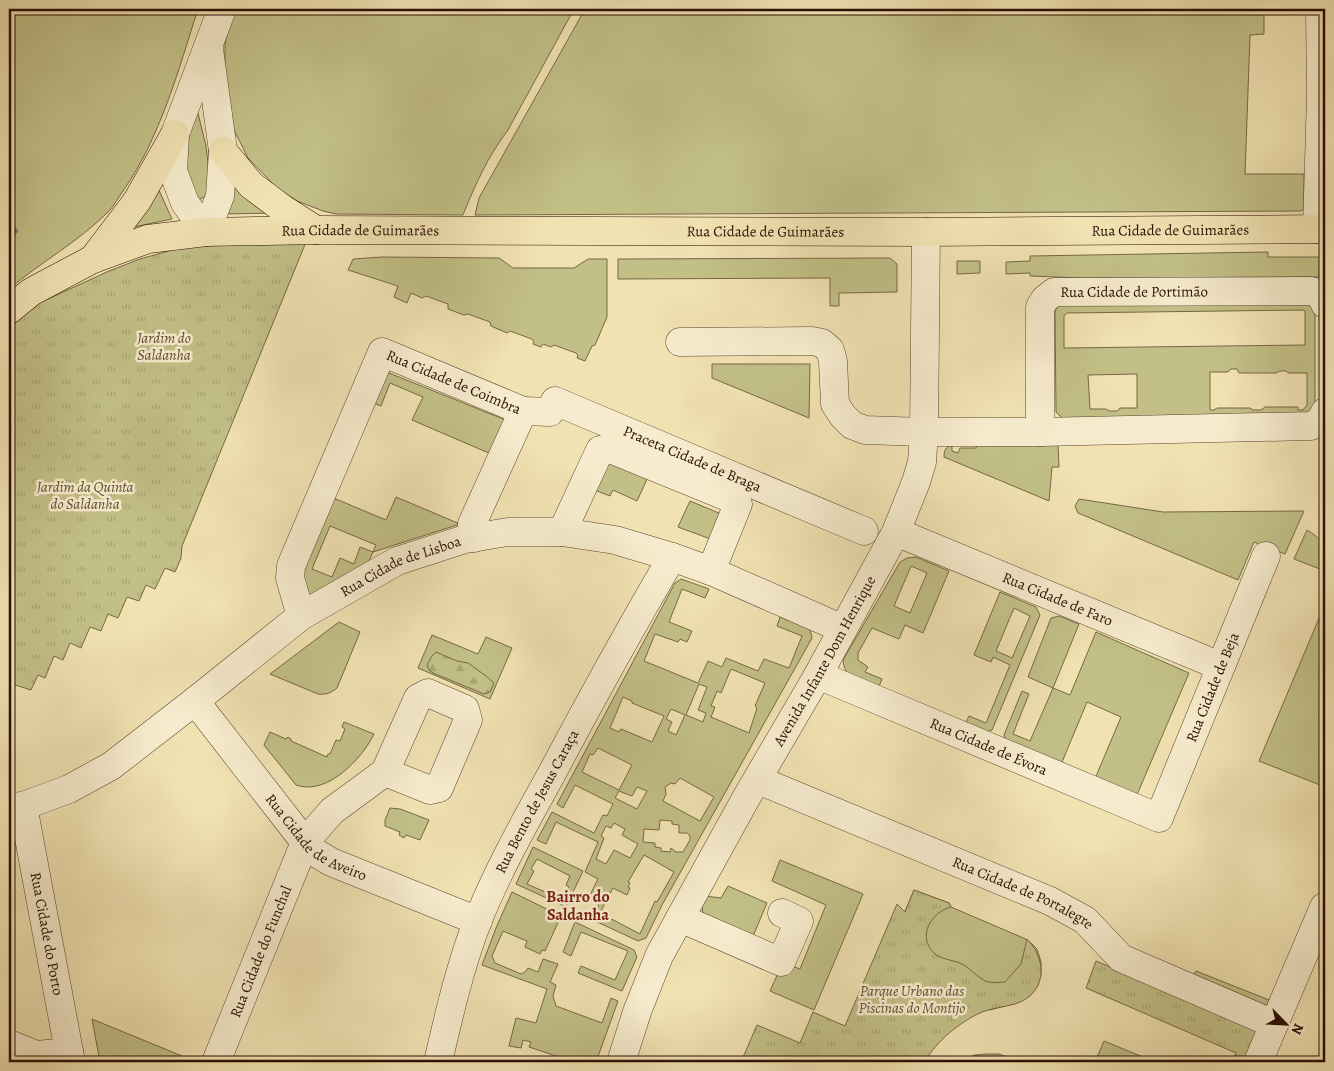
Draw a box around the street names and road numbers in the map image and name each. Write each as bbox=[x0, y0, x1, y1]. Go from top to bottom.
street label: Rua Cidade de Guimarães bbox=[281, 220, 439, 241]
street label: Rua Cidade de Guimarães bbox=[1091, 220, 1249, 241]
street label: Rua Cidade de Guimarães bbox=[686, 221, 844, 242]
street label: Rua Cidade de Portimão bbox=[1060, 281, 1208, 302]
street label: Rua Cidade de Coimbra bbox=[383, 345, 524, 419]
street label: Praceta Cidade de Braga bbox=[620, 421, 764, 497]
street label: Rua Cidade de Lisboa bbox=[336, 531, 464, 602]
street label: Rua Cidade de Faro bbox=[999, 567, 1116, 631]
street label: Avenida Infante Dom Henrique bbox=[768, 572, 880, 751]
street label: Rua Cidade de Beja bbox=[1181, 629, 1244, 745]
street label: Rua Cidade de Évora bbox=[927, 713, 1050, 780]
street label: Rua Bento de Jesus Caraça bbox=[490, 726, 583, 877]
street label: Rua Cidade de Aveiro bbox=[261, 790, 370, 885]
street label: Rua Cidade de Portalegre bbox=[949, 852, 1099, 934]
street label: Rua Cidade do Porto bbox=[26, 871, 68, 997]
street label: Rua Cidade do Funchal bbox=[225, 882, 296, 1021]

